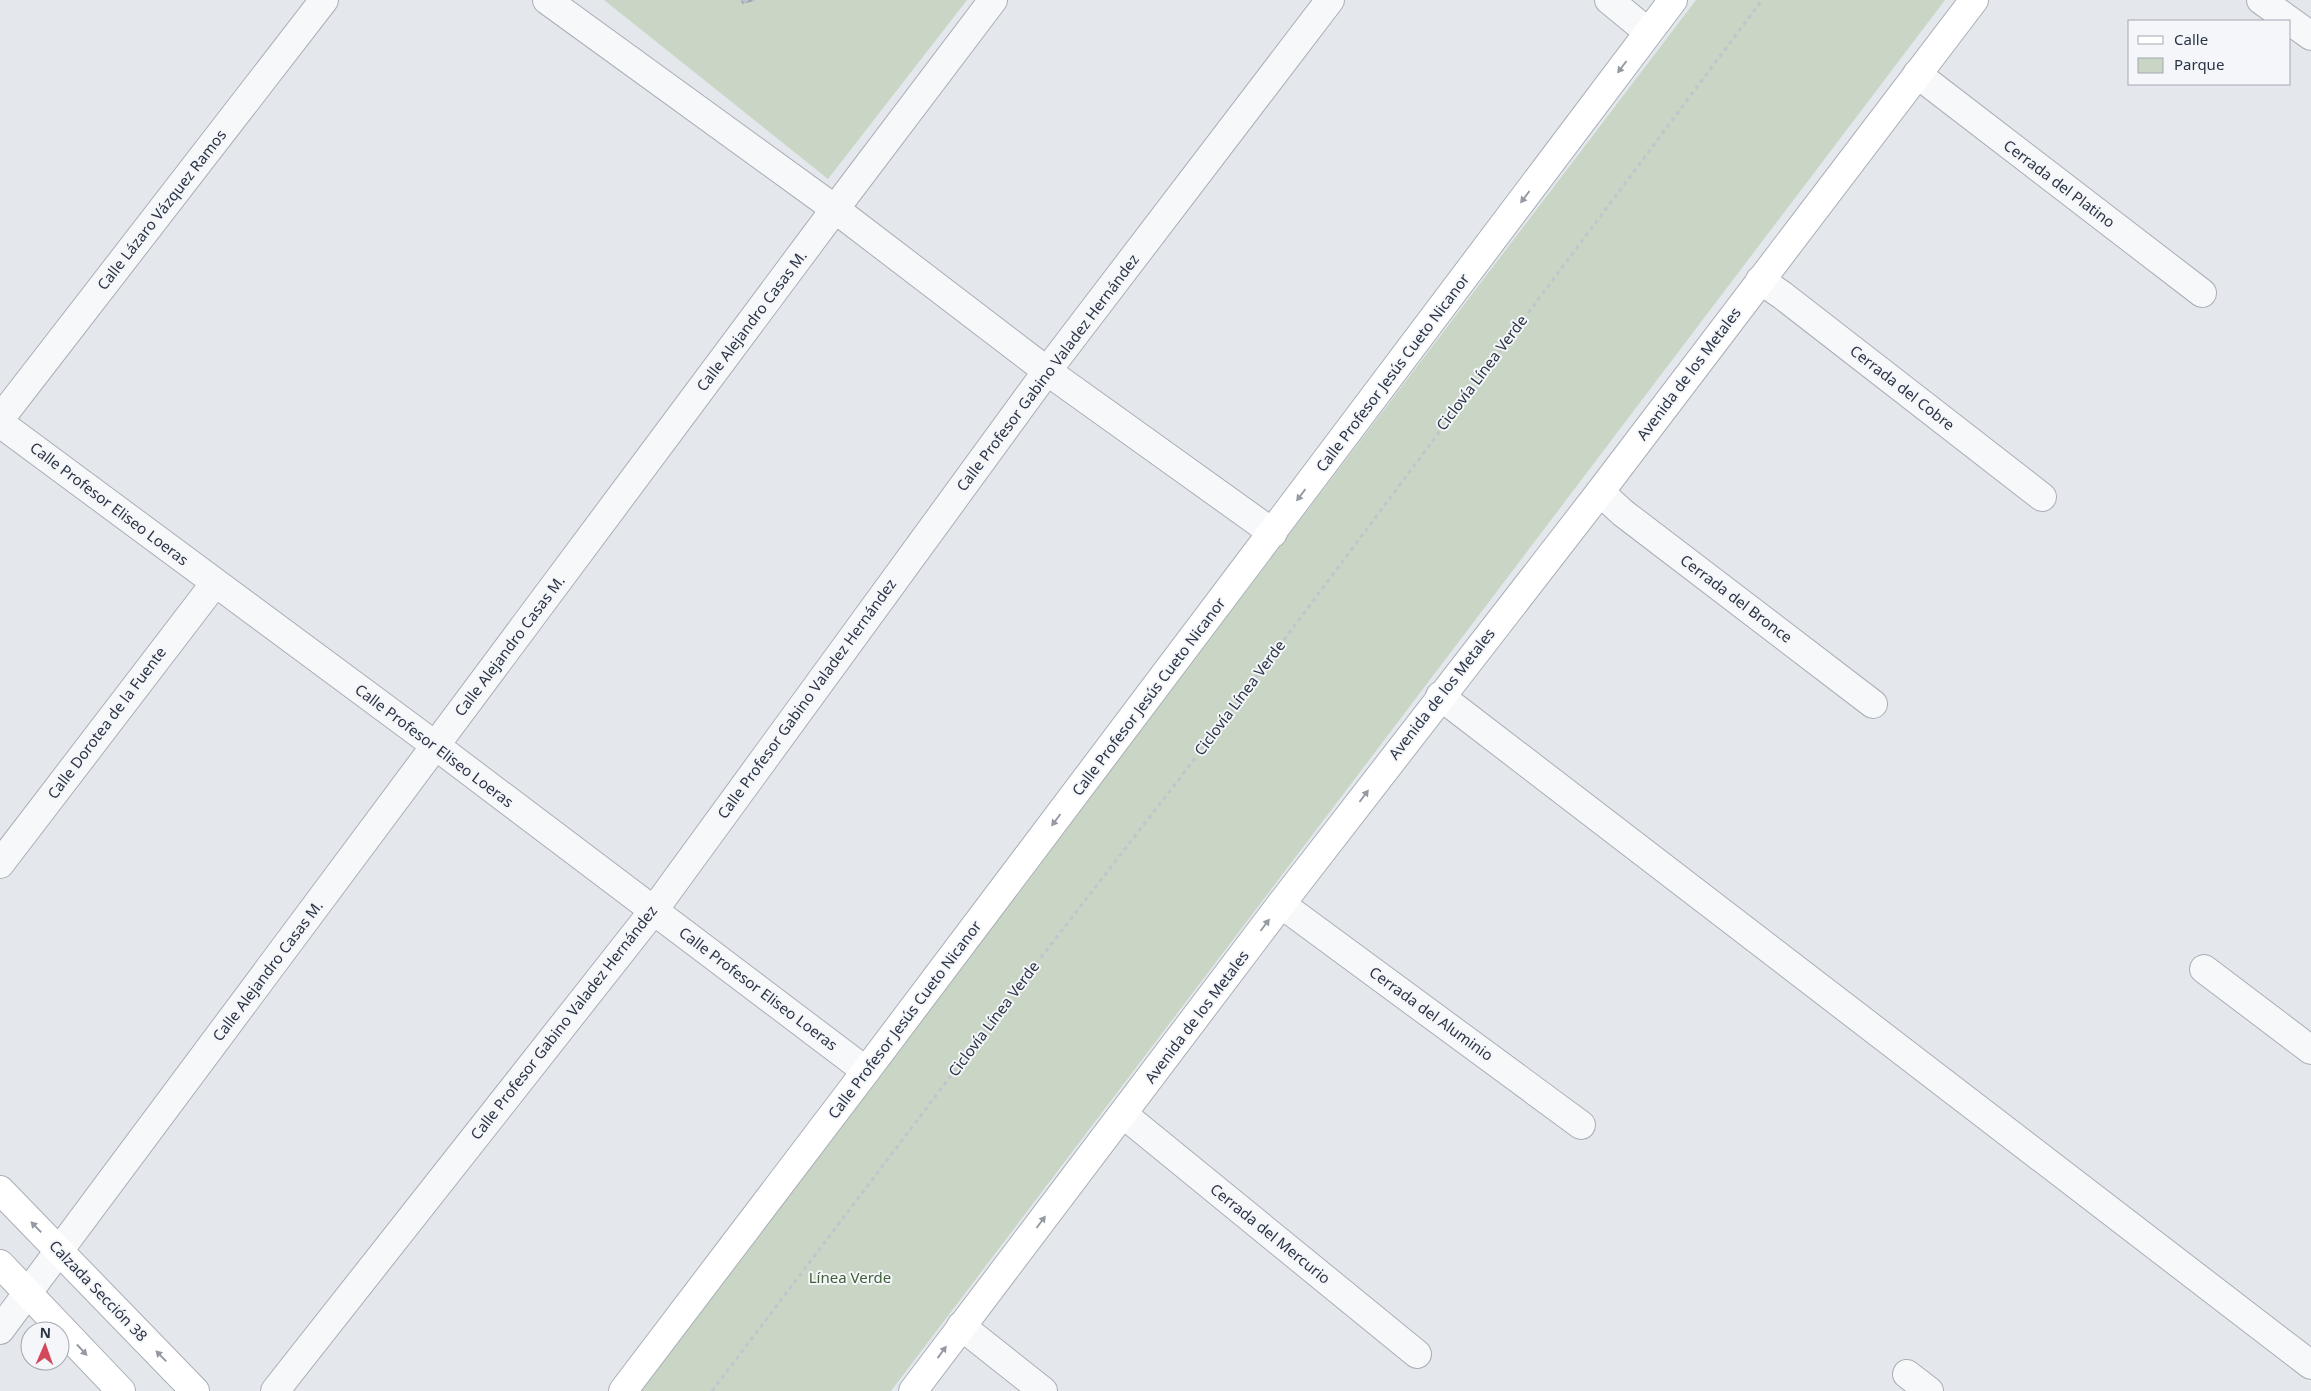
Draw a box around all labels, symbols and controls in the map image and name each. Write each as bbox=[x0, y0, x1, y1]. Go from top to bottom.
legend bbox=[2128, 20, 2291, 85]
text: Calle bbox=[2174, 29, 2208, 49]
text: Parque bbox=[2174, 54, 2224, 74]
one-way arrow bbox=[1617, 60, 1628, 73]
street label: Calle Lázaro Vázquez Ramos bbox=[92, 125, 230, 294]
street label: Cerrada del Platino bbox=[2000, 135, 2119, 232]
one-way arrow bbox=[1520, 190, 1530, 204]
street label: Calle Alejandro Casas M. bbox=[692, 246, 811, 395]
street label: Calle Profesor Gabino Valadez Hernández bbox=[951, 250, 1143, 495]
street label: Calle Profesor Jesús Cueto Nicanor bbox=[1311, 269, 1473, 476]
street label: Avenida de los Metales bbox=[1632, 303, 1745, 444]
street label: Ciclovía Línea Verde bbox=[1431, 311, 1531, 434]
street label: Cerrada del Cobre bbox=[1846, 340, 1959, 434]
street label: Calle Profesor Eliseo Loeras bbox=[26, 437, 193, 569]
one-way arrow bbox=[1296, 488, 1307, 501]
street label: Cerrada del Bronce bbox=[1677, 550, 1797, 647]
street label: Calle Alejandro Casas M. bbox=[450, 571, 569, 720]
street label: Calle Profesor Gabino Valadez Hernández bbox=[712, 574, 900, 822]
street label: Calle Profesor Jesús Cueto Nicanor bbox=[1067, 593, 1229, 800]
street label: Avenida de los Metales bbox=[1384, 624, 1499, 763]
street label: Ciclovía Línea Verde bbox=[1189, 636, 1289, 759]
street label: Calle Dorotea de la Fuente bbox=[42, 642, 170, 803]
street label: Calle Profesor Eliseo Loeras bbox=[351, 679, 518, 811]
one-way arrow bbox=[1359, 789, 1369, 803]
one-way arrow bbox=[1051, 813, 1061, 827]
street label: Calle Alejandro Casas M. bbox=[208, 896, 327, 1045]
street label: Calle Profesor Gabino Valadez Hernández bbox=[465, 901, 661, 1144]
street label: Calle Profesor Jesús Cueto Nicanor bbox=[823, 916, 985, 1123]
one-way arrow bbox=[1260, 919, 1271, 932]
street label: Calle Profesor Eliseo Loeras bbox=[675, 922, 842, 1054]
street label: Avenida de los Metales bbox=[1140, 946, 1253, 1087]
street label: Ciclovía Línea Verde bbox=[943, 957, 1043, 1080]
street label: Cerrada del Aluminio bbox=[1366, 962, 1497, 1065]
street label: Cerrada del Mercurio bbox=[1206, 1179, 1335, 1288]
one-way arrow bbox=[1035, 1216, 1046, 1229]
one-way arrow bbox=[30, 1221, 42, 1233]
street label: Calzada Sección 38 bbox=[45, 1235, 152, 1345]
park label: Línea Verde bbox=[809, 1267, 891, 1287]
north arrow bbox=[20, 1321, 70, 1371]
text: N bbox=[39, 1323, 51, 1342]
one-way arrow bbox=[76, 1344, 88, 1356]
one-way arrow bbox=[937, 1345, 947, 1359]
one-way arrow bbox=[155, 1350, 167, 1362]

